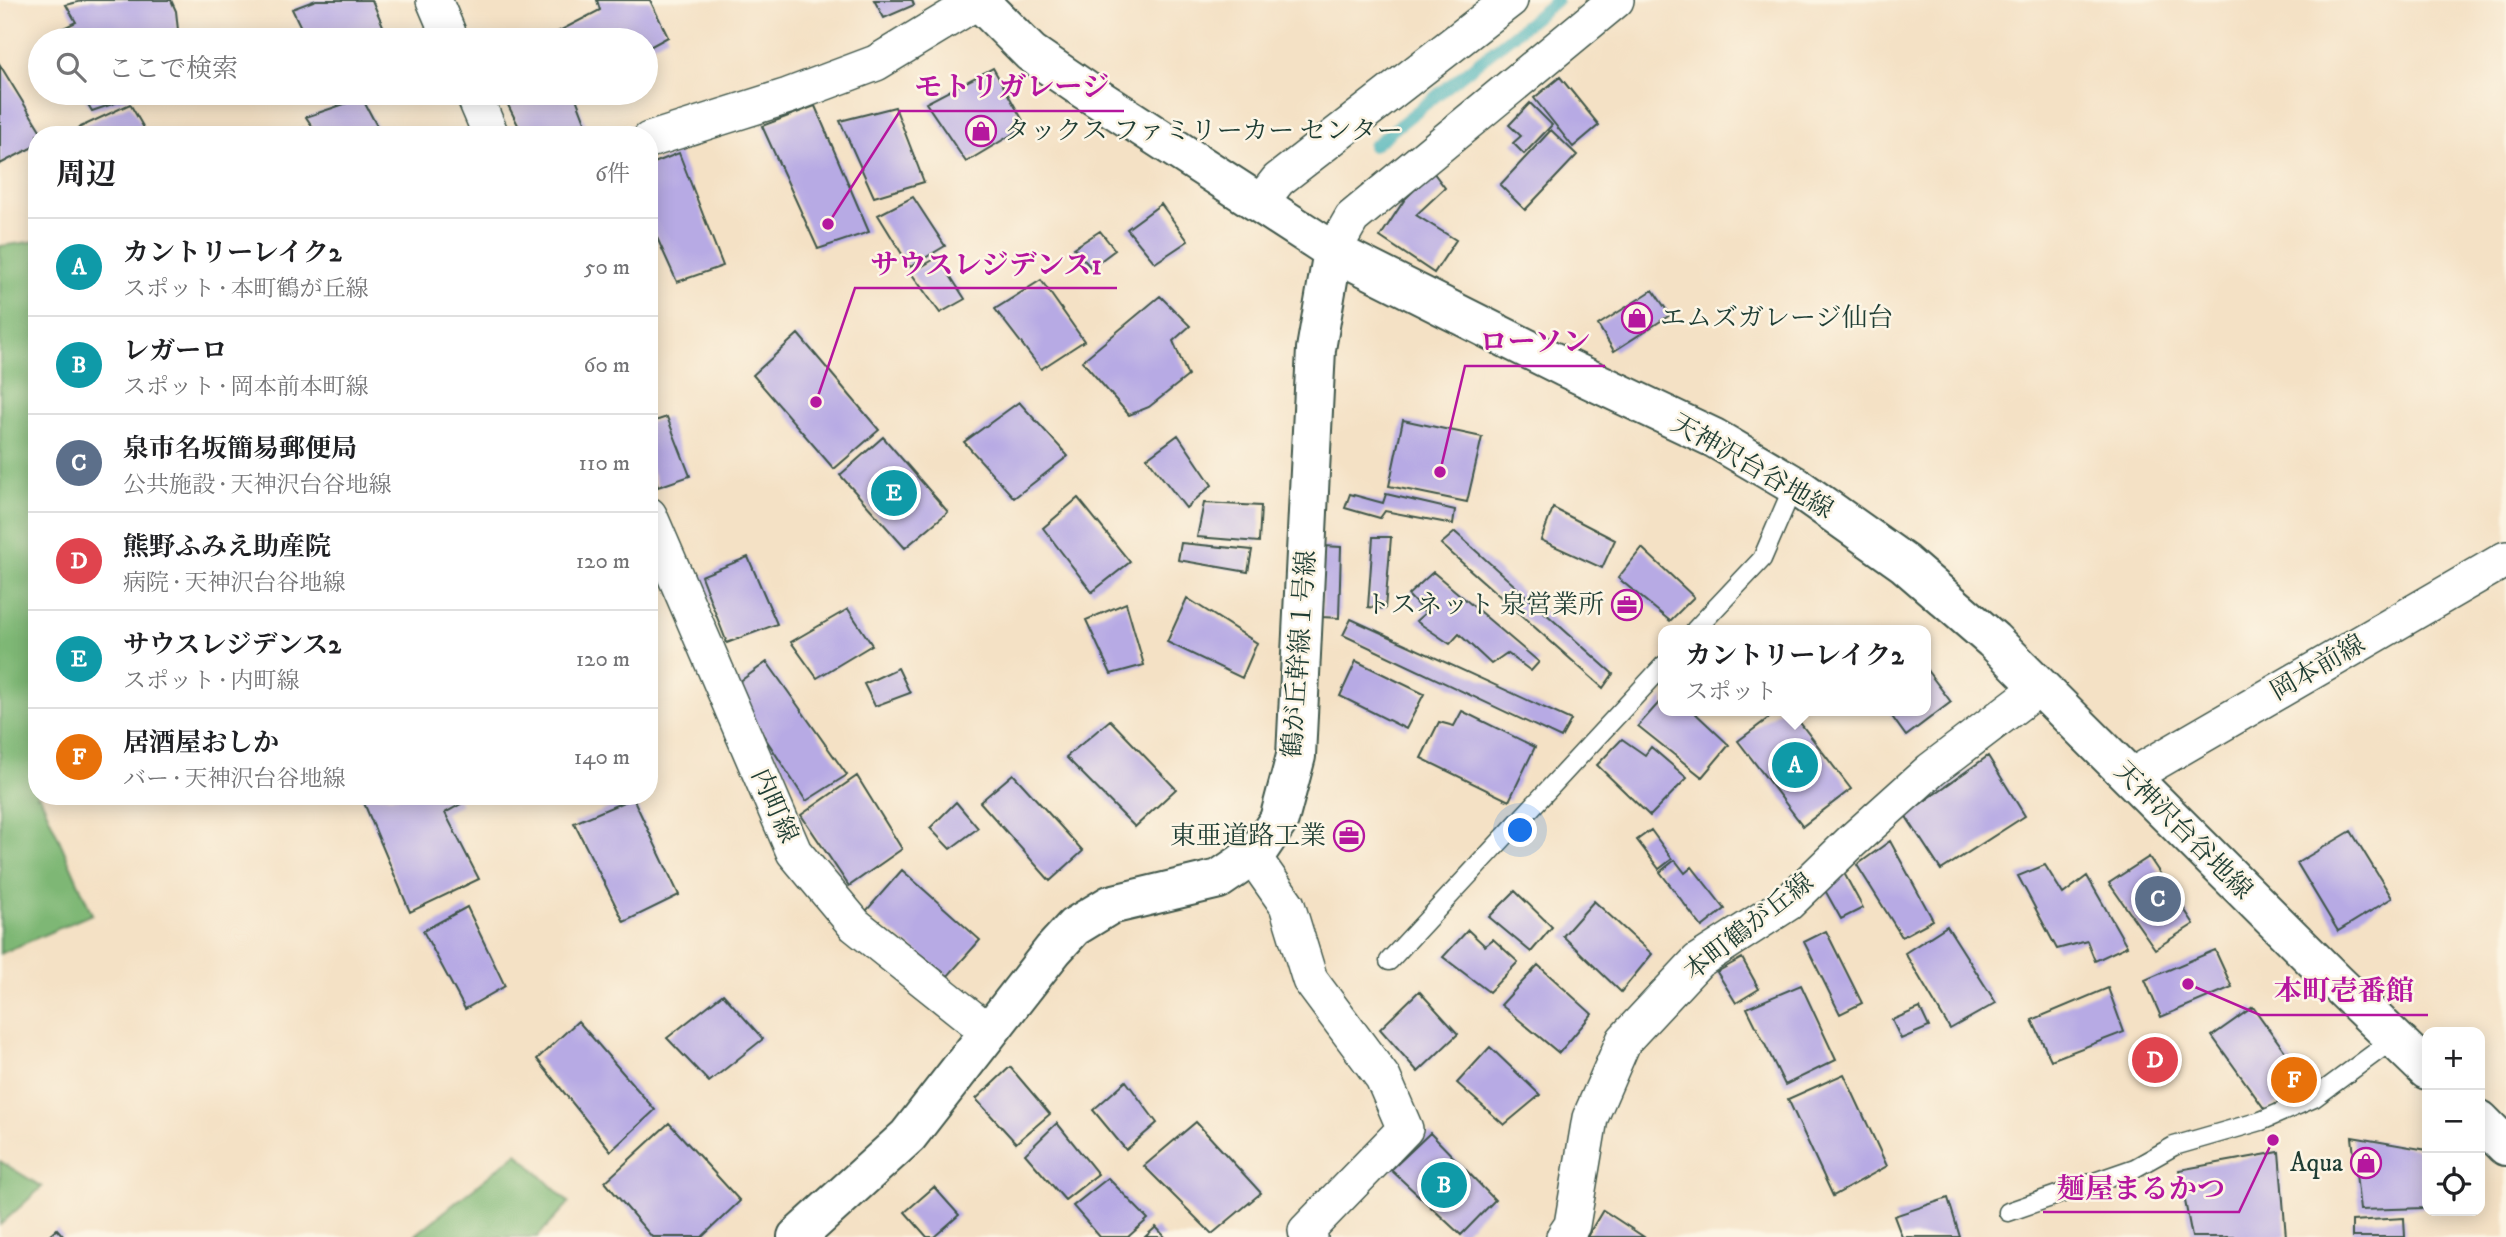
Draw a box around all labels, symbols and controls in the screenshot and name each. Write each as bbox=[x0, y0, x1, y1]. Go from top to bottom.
search box bbox=[28, 28, 658, 105]
icon: search bbox=[52, 48, 90, 86]
text: ここで検索 bbox=[108, 53, 238, 86]
callout: モトリガレージ bbox=[900, 62, 1124, 111]
text: モトリガレージ bbox=[914, 70, 1110, 105]
shop icon: タックス ファミリーカー センター bbox=[964, 114, 998, 148]
place label: タックス ファミリーカー センター bbox=[1004, 115, 1403, 148]
text: 周辺 bbox=[56, 157, 116, 194]
text: 6件 bbox=[595, 160, 630, 189]
text: カントリーレイク2 bbox=[123, 237, 341, 270]
callout: サウスレジデンス1 bbox=[855, 239, 1117, 288]
text: サウスレジデンス1 bbox=[870, 248, 1102, 283]
text: A bbox=[72, 253, 86, 282]
text: 50 m bbox=[584, 253, 630, 282]
text: スポット · 本町鶴が丘線 bbox=[123, 275, 368, 304]
shop icon: エムズガレージ仙台 bbox=[1620, 301, 1654, 335]
place label: エムズガレージ仙台 bbox=[1660, 302, 1893, 335]
callout: ローソン bbox=[1465, 317, 1605, 366]
text: ローソン bbox=[1480, 325, 1590, 360]
text: レガーロ bbox=[123, 335, 227, 368]
text: B bbox=[72, 351, 86, 380]
text: 60 m bbox=[583, 351, 630, 380]
text: スポット · 岡本前本町線 bbox=[123, 373, 368, 402]
street label: 天神沢台谷地線 bbox=[1665, 407, 1839, 527]
text: 泉市名坂簡易郵便局 bbox=[123, 433, 357, 466]
text: C bbox=[71, 449, 87, 478]
text: 110 m bbox=[579, 449, 630, 478]
pin: E bbox=[871, 467, 917, 519]
text: 公共施設 · 天神沢台谷地線 bbox=[123, 471, 391, 500]
text: 熊野ふみえ助産院 bbox=[123, 531, 331, 564]
text: D bbox=[70, 547, 88, 576]
text: 120 m bbox=[576, 547, 630, 576]
street label: 鶴が丘幹線１号線 bbox=[1276, 549, 1324, 759]
text: 病院 · 天神沢台谷地線 bbox=[123, 569, 345, 598]
office icon: トスネット 泉営業所 bbox=[1610, 588, 1644, 622]
place label: トスネット 泉営業所 bbox=[1365, 589, 1604, 622]
popup bbox=[1658, 625, 1931, 716]
street label: 岡本前線 bbox=[2265, 628, 2371, 708]
text: サウスレジデンス2 bbox=[123, 629, 341, 662]
text: カントリーレイク2 bbox=[1685, 640, 1904, 673]
text: E bbox=[71, 645, 87, 674]
text: 120 m bbox=[576, 645, 630, 674]
text: スポット · 内町線 bbox=[123, 667, 299, 696]
text: スポット bbox=[1685, 678, 1777, 707]
text: 居酒屋おしか bbox=[123, 727, 279, 760]
pin: A bbox=[1772, 739, 1818, 791]
text: F bbox=[72, 743, 86, 772]
text: 140 m bbox=[574, 743, 630, 772]
street label: 天神沢台谷地線 bbox=[2107, 755, 2259, 907]
street label: 内町線 bbox=[743, 764, 805, 848]
text: バー · 天神沢台谷地線 bbox=[123, 765, 345, 794]
your location bbox=[1503, 813, 1537, 847]
office icon: 東亜道路工業 bbox=[1332, 819, 1366, 853]
place label: 東亜道路工業 bbox=[1170, 820, 1326, 853]
street label: 本町鶴が丘線 bbox=[1677, 866, 1821, 988]
pin: C bbox=[2135, 873, 2181, 925]
callout: 本町壱番館 bbox=[2260, 966, 2428, 1015]
text: 本町壱番館 bbox=[2274, 974, 2414, 1009]
map controls bbox=[2422, 1027, 2485, 1216]
button: + bbox=[2422, 1027, 2485, 1090]
pin: D bbox=[2132, 1034, 2178, 1086]
pin: F bbox=[2271, 1054, 2317, 1106]
button: − bbox=[2422, 1090, 2485, 1153]
shop icon: Aqua bbox=[2349, 1146, 2383, 1180]
place label: Aqua bbox=[2290, 1147, 2343, 1180]
button: locate bbox=[2422, 1153, 2485, 1216]
pin: B bbox=[1421, 1159, 1467, 1211]
callout: 麺屋まるかつ bbox=[2043, 1163, 2239, 1212]
text: 麺屋まるかつ bbox=[2057, 1172, 2225, 1207]

